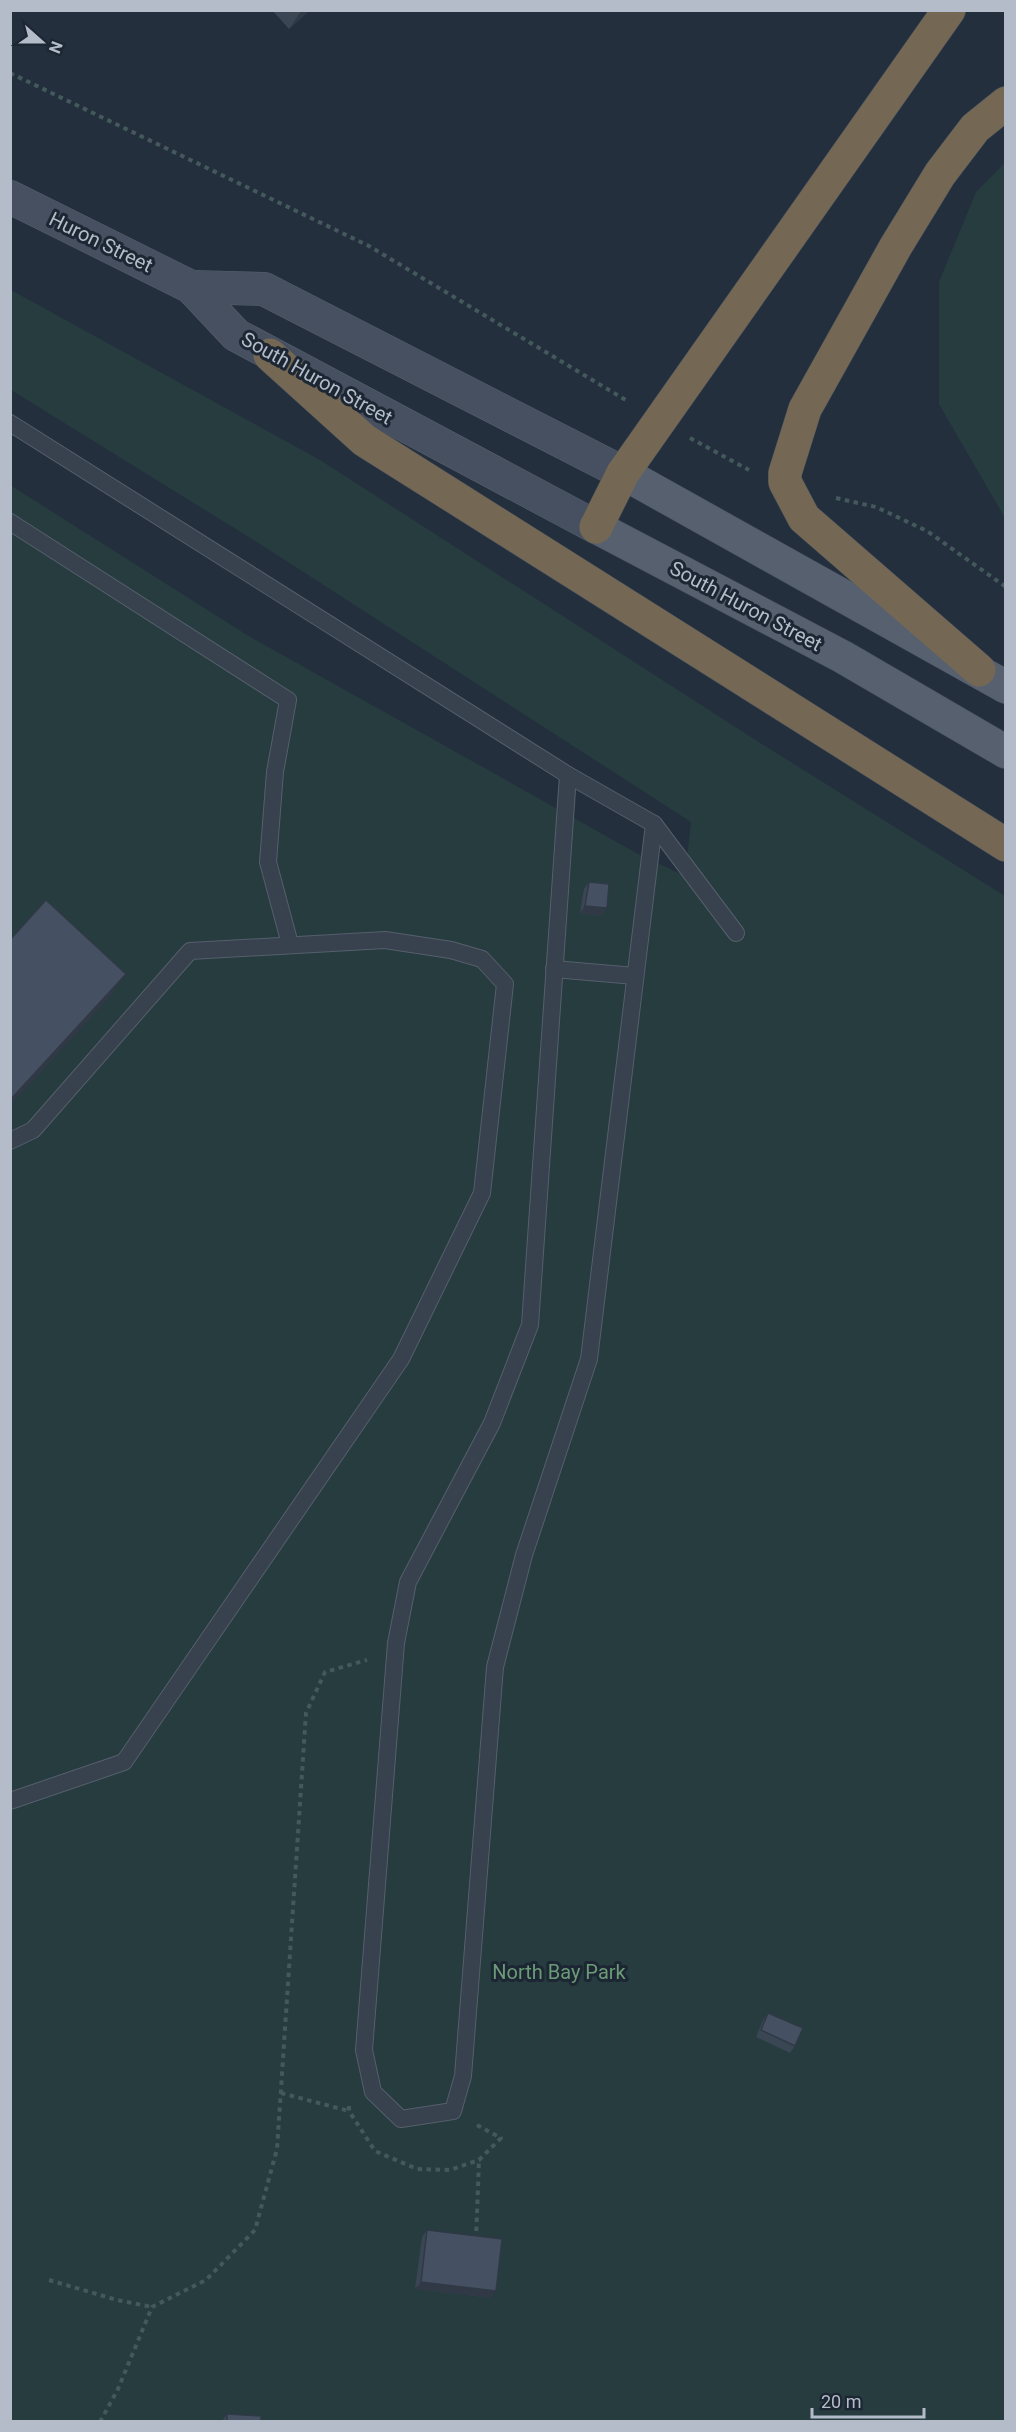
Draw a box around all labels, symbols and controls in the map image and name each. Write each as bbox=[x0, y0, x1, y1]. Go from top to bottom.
north arrow bbox=[12, 12, 72, 72]
text: N bbox=[45, 39, 66, 56]
street label: Huron Street bbox=[45, 207, 157, 277]
street label: South Huron Street bbox=[237, 327, 397, 429]
street label: South Huron Street bbox=[666, 556, 826, 656]
park label: North Bay Park bbox=[492, 1960, 627, 1984]
scale bar bbox=[812, 2381, 924, 2419]
text: 20 m bbox=[821, 2391, 861, 2412]

